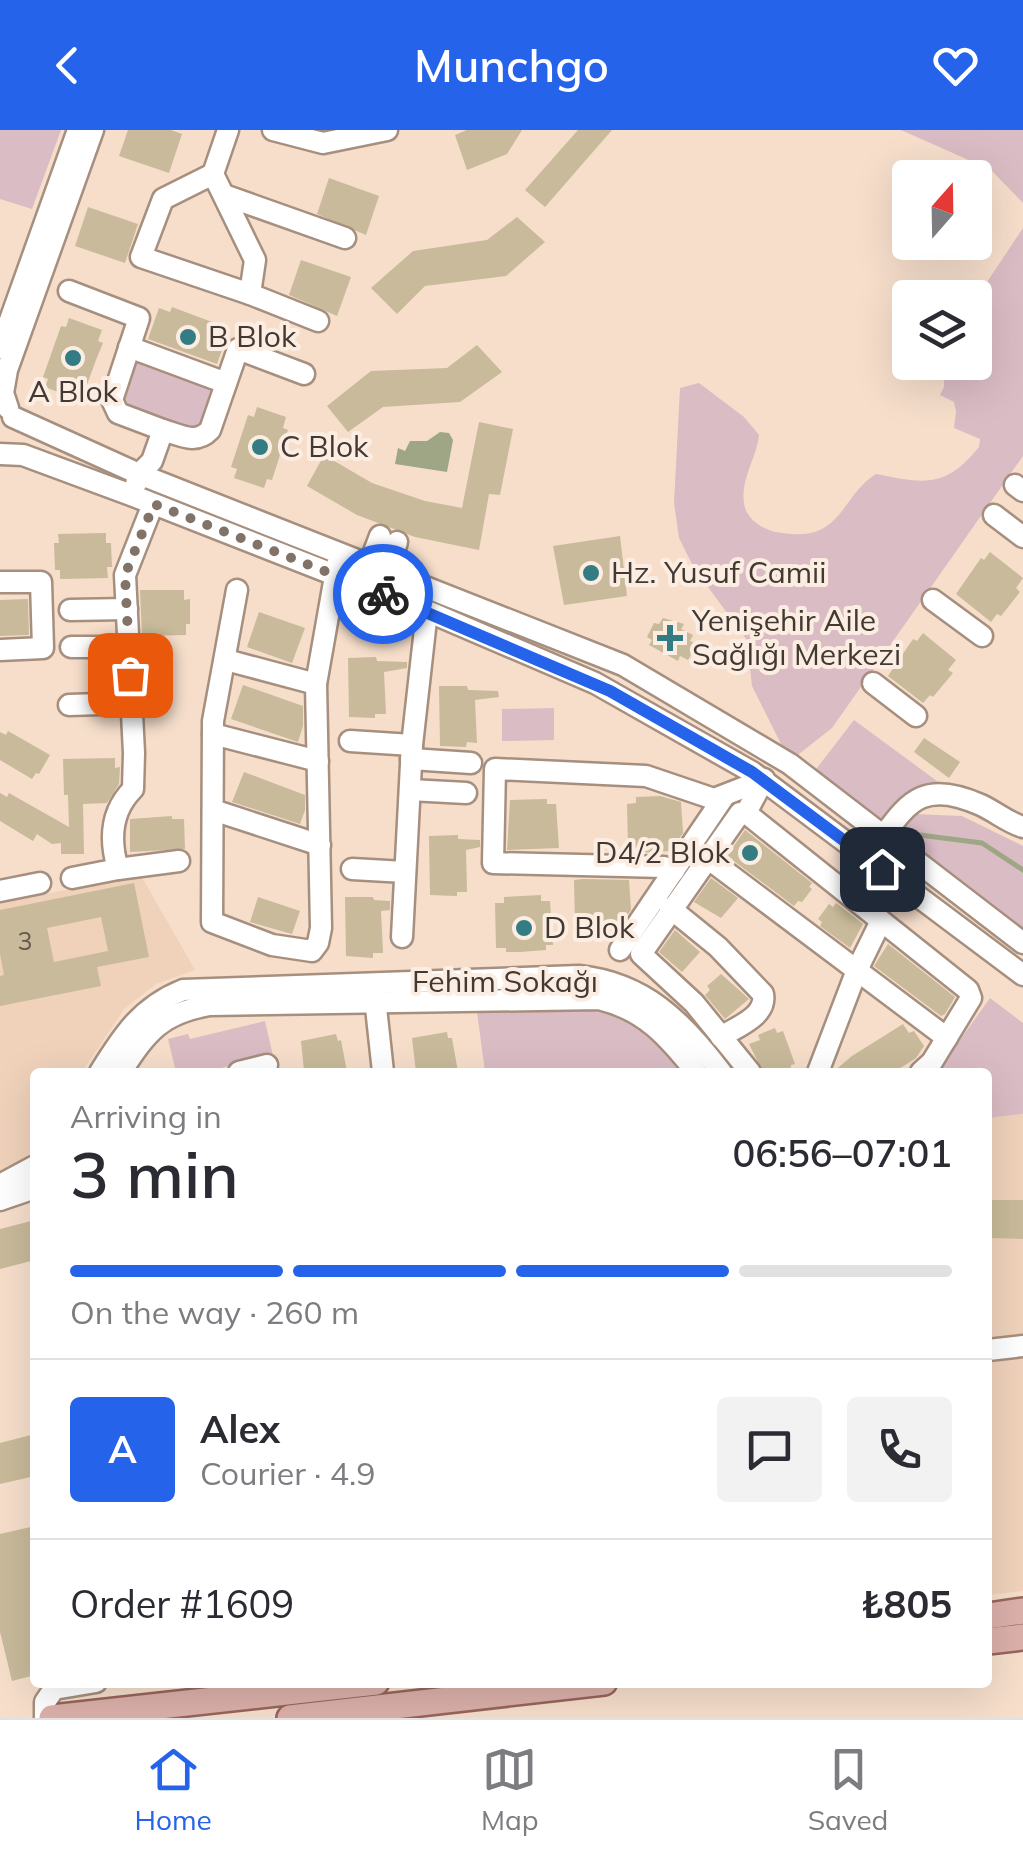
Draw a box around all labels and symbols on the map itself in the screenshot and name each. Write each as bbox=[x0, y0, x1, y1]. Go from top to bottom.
north arrow bbox=[892, 160, 992, 260]
place label: B Blok bbox=[208, 317, 297, 355]
marker: B Blok bbox=[177, 326, 199, 348]
marker: A Blok bbox=[62, 347, 84, 369]
place label: A Blok bbox=[28, 372, 119, 410]
place label: C Blok bbox=[280, 427, 369, 465]
marker: C Blok bbox=[249, 436, 271, 458]
courier bbox=[333, 544, 433, 644]
place label: Hz. Yusuf Camii bbox=[611, 553, 826, 591]
marker: Hz. Yusuf Camii bbox=[580, 562, 602, 584]
place label: Yenişehir Aile Sağlığı Merkezi bbox=[691, 601, 901, 673]
marker: Yenişehir Aile Sağlığı Merkezi bbox=[657, 625, 683, 651]
pin bbox=[88, 633, 173, 718]
pin bbox=[840, 827, 925, 912]
place label: D4/2 Blok bbox=[595, 833, 731, 871]
marker: D4/2 Blok bbox=[739, 842, 761, 864]
place label: D Blok bbox=[544, 908, 635, 946]
marker: D Blok bbox=[513, 917, 535, 939]
house number: 3 bbox=[17, 925, 33, 956]
street label: Fehim Sokağı bbox=[412, 962, 598, 1000]

